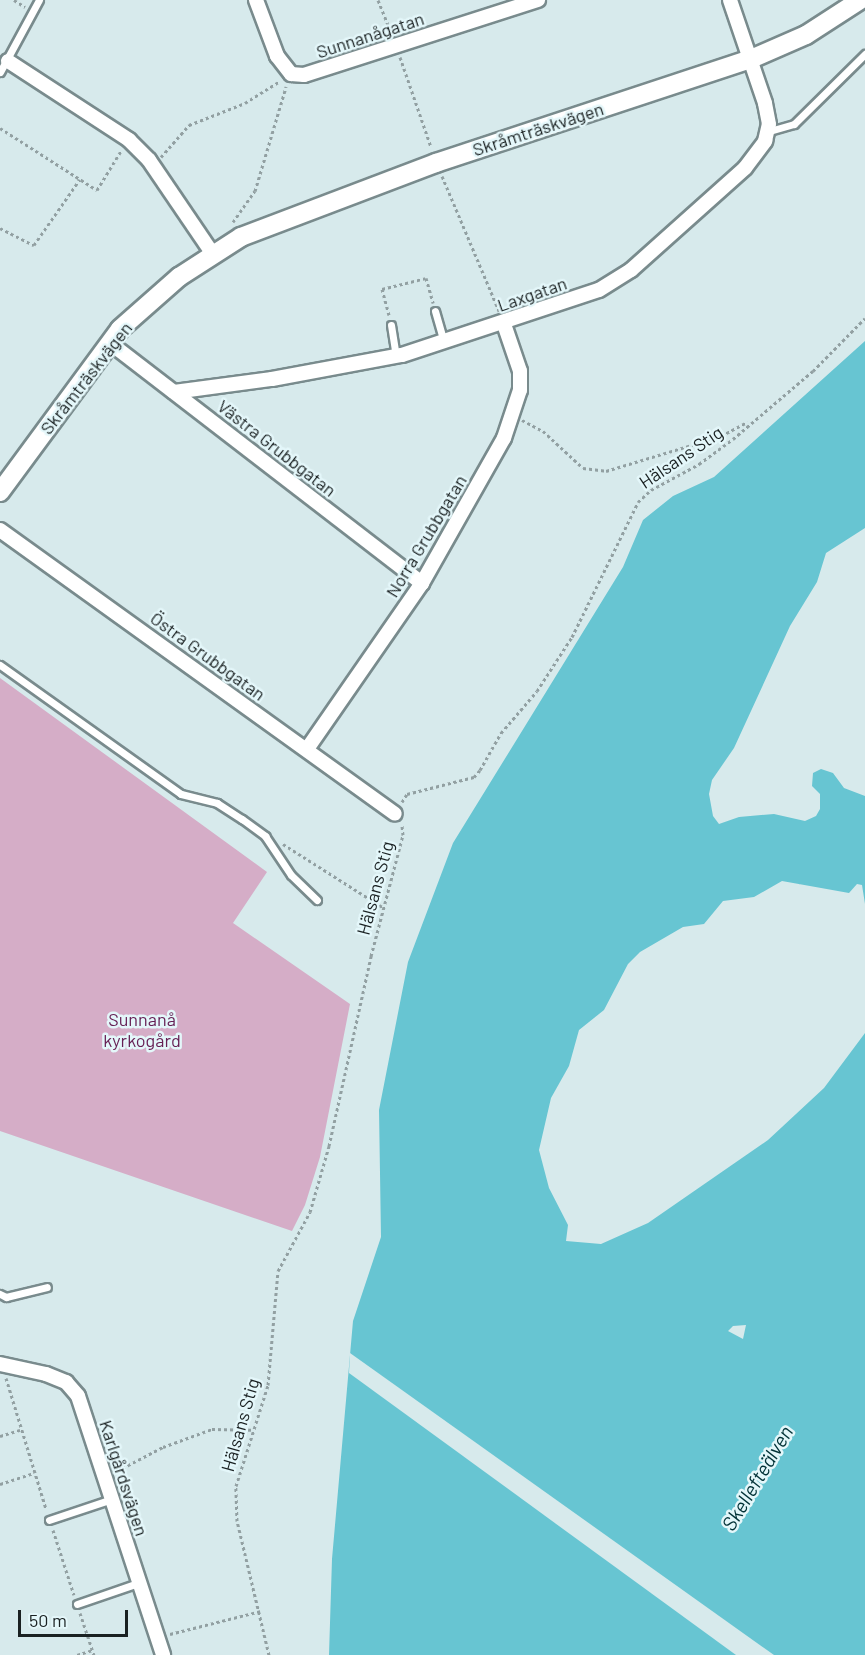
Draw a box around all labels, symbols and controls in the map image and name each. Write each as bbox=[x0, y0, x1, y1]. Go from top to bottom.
street label: Sunnanågatan bbox=[313, 7, 427, 63]
street label: Skråmträskvägen bbox=[470, 98, 606, 160]
street label: Laxgatan bbox=[494, 272, 570, 316]
street label: Skråmträskvägen bbox=[35, 318, 137, 438]
street label: Västra Grubbgatan bbox=[213, 395, 341, 501]
street label: Hälsans Stig bbox=[635, 421, 727, 493]
street label: Norra Grubbgatan bbox=[381, 471, 471, 601]
street label: Östra Grubbgatan bbox=[146, 607, 270, 705]
street label: Hälsans Stig bbox=[352, 839, 398, 937]
park label: Sunnanå kyrkogård bbox=[103, 1009, 181, 1052]
street label: Hälsans Stig bbox=[216, 1376, 264, 1474]
street label: Karlgårdsvägen bbox=[95, 1417, 153, 1539]
water label: Skellefteälven bbox=[716, 1421, 798, 1535]
scale bar bbox=[21, 1598, 130, 1636]
text: 50 m bbox=[29, 1609, 67, 1631]

